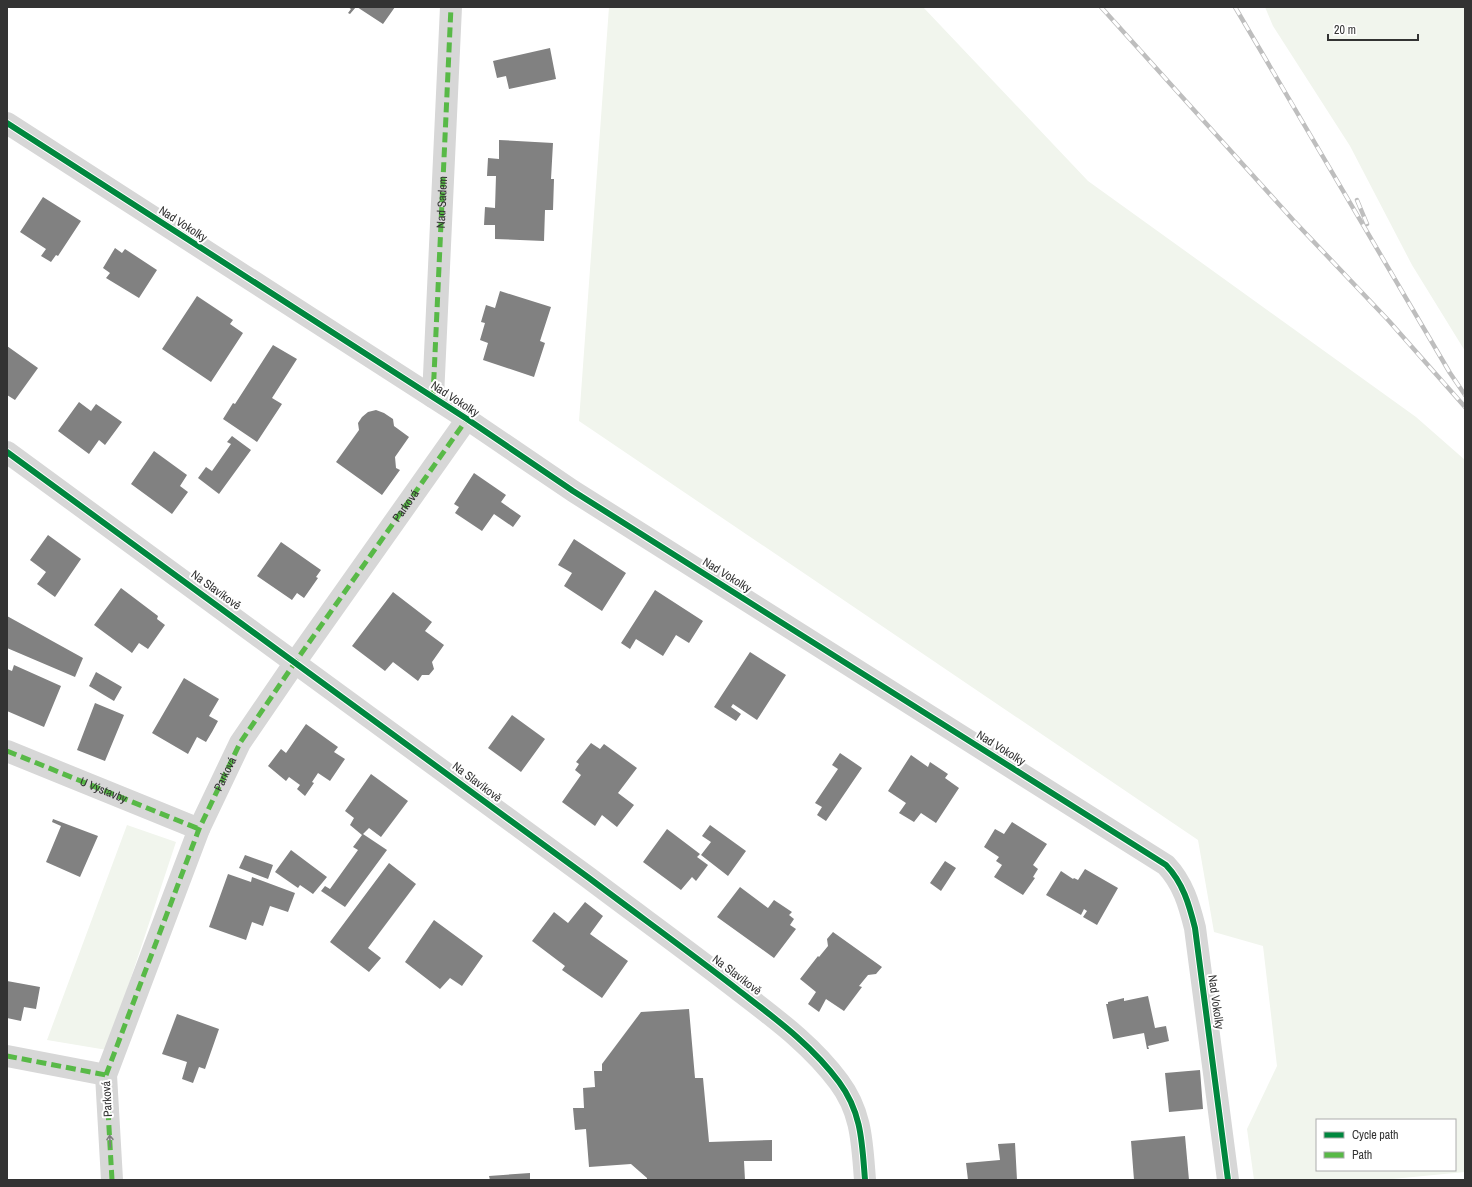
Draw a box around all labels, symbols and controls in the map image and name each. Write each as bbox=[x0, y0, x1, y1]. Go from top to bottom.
scale bar bbox=[1328, 16, 1418, 42]
text: 20 m bbox=[1334, 22, 1356, 38]
street label: Nad Sadem bbox=[433, 176, 451, 229]
street label: Nad Vokolky bbox=[156, 202, 210, 246]
street label: Nad Vokolky bbox=[428, 377, 482, 421]
street label: Parková bbox=[389, 486, 423, 525]
street label: Nad Vokolky bbox=[700, 554, 754, 596]
street label: Na Slavíkově bbox=[188, 566, 244, 614]
street label: Nad Vokolky bbox=[974, 727, 1028, 769]
street label: Parková bbox=[210, 754, 240, 794]
street label: Na Slavíkově bbox=[449, 758, 505, 806]
street label: U Výstavby bbox=[77, 773, 129, 807]
street label: Na Slavíkově bbox=[709, 951, 765, 999]
street label: Nad Vokolky bbox=[1204, 974, 1228, 1030]
street label: Parková bbox=[98, 1080, 116, 1117]
legend bbox=[1316, 1119, 1456, 1171]
text: Cycle path bbox=[1352, 1127, 1399, 1143]
one-way arrow bbox=[106, 1135, 113, 1148]
text: Path bbox=[1352, 1147, 1372, 1163]

